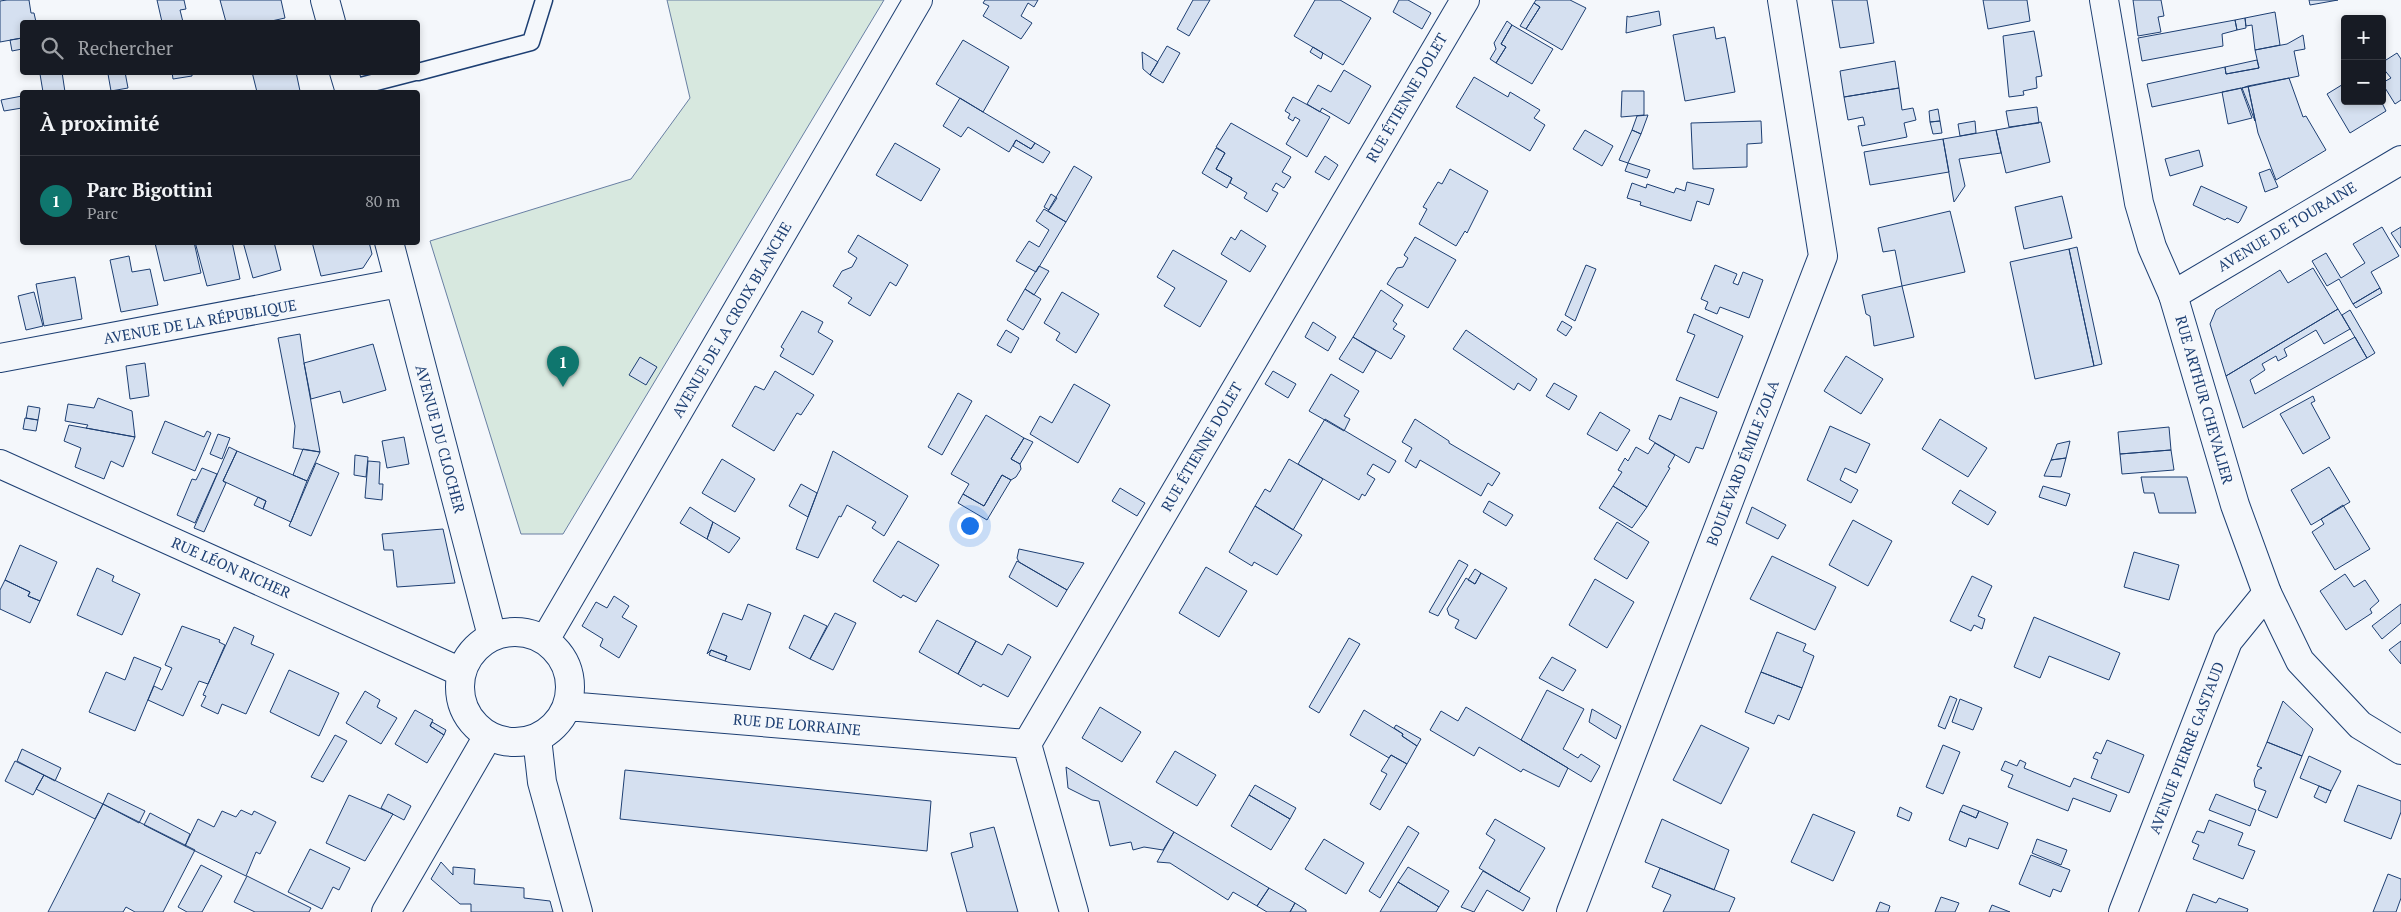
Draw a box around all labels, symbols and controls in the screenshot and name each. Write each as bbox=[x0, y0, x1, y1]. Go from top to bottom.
map controls bbox=[2341, 15, 2386, 105]
button: + bbox=[2341, 15, 2386, 60]
search box bbox=[20, 20, 420, 75]
street label: RUE ÉTIENNE DOLET bbox=[1361, 29, 1451, 166]
icon: search bbox=[38, 34, 66, 62]
text: Rechercher bbox=[78, 35, 173, 60]
button: − bbox=[2341, 60, 2386, 105]
text: À proximité bbox=[40, 109, 160, 137]
text: Parc Bigottini bbox=[87, 177, 213, 202]
street label: AVENUE DE TOURAINE bbox=[2213, 177, 2360, 276]
text: 1 bbox=[51, 190, 61, 212]
text: 80 m bbox=[365, 190, 400, 212]
text: Parc bbox=[87, 202, 118, 224]
street label: AVENUE DE LA CROIX BLANCHE bbox=[667, 218, 795, 421]
street label: AVENUE DE LA RÉPUBLIQUE bbox=[102, 294, 298, 348]
street label: RUE ARTHUR CHEVALIER bbox=[2171, 313, 2239, 487]
pin: 1 bbox=[547, 346, 579, 387]
street label: AVENUE DU CLOCHER bbox=[412, 362, 471, 516]
street label: BOULEVARD ÉMILE ZOLA bbox=[1701, 376, 1783, 548]
street label: RUE ÉTIENNE DOLET bbox=[1156, 378, 1246, 515]
your location bbox=[957, 513, 983, 539]
street label: RUE LÉON RICHER bbox=[169, 532, 295, 603]
street label: AVENUE PIERRE GASTAUD bbox=[2144, 659, 2228, 837]
street label: RUE DE LORRAINE bbox=[732, 708, 862, 740]

